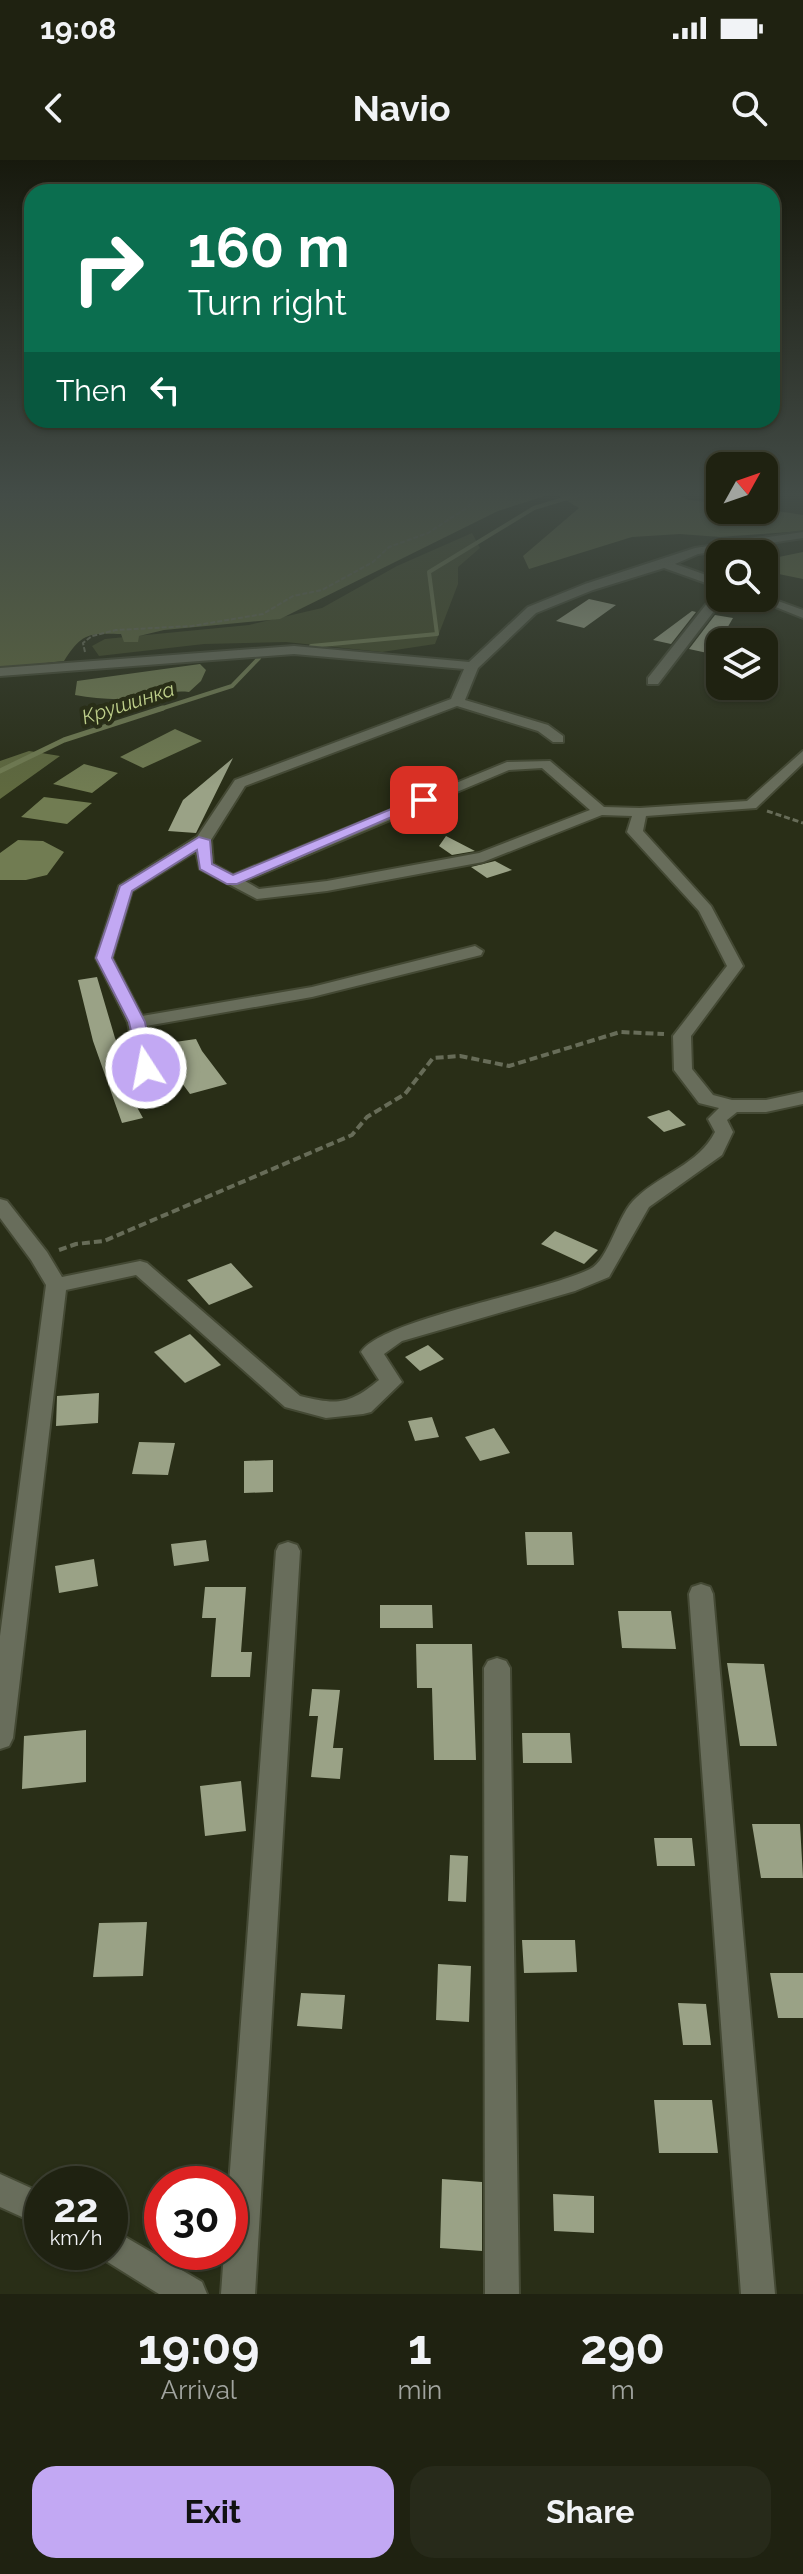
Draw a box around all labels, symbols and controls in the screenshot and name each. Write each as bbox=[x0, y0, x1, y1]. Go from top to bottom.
text: 19:08 bbox=[40, 11, 116, 46]
icon: back bbox=[32, 86, 76, 130]
icon: search bbox=[727, 86, 771, 130]
text: Navio bbox=[352, 87, 451, 129]
text: 160 m bbox=[188, 214, 350, 280]
icon: right bbox=[56, 216, 160, 320]
text: Turn right bbox=[188, 281, 347, 323]
icon: left bbox=[143, 368, 187, 412]
text: Then bbox=[56, 373, 127, 408]
north arrow bbox=[706, 452, 778, 524]
map controls bbox=[706, 452, 778, 700]
button: search bbox=[706, 540, 778, 612]
button: layers bbox=[706, 628, 778, 700]
water label: Крушинка bbox=[79, 677, 177, 729]
pin bbox=[390, 766, 458, 834]
icon: arrive bbox=[402, 778, 446, 822]
position arrow bbox=[104, 1026, 188, 1110]
speed limit sign: 30 bbox=[144, 2166, 248, 2270]
text: 22 bbox=[53, 2184, 99, 2231]
text: km/h bbox=[50, 2226, 102, 2250]
text: 19:09 bbox=[138, 2319, 260, 2375]
text: 1 bbox=[408, 2319, 432, 2375]
text: 290 bbox=[580, 2319, 665, 2375]
text: Arrival bbox=[161, 2375, 237, 2405]
text: min bbox=[398, 2375, 442, 2405]
text: m bbox=[611, 2375, 635, 2405]
button: Exit bbox=[32, 2466, 394, 2558]
button: Share bbox=[410, 2466, 771, 2558]

